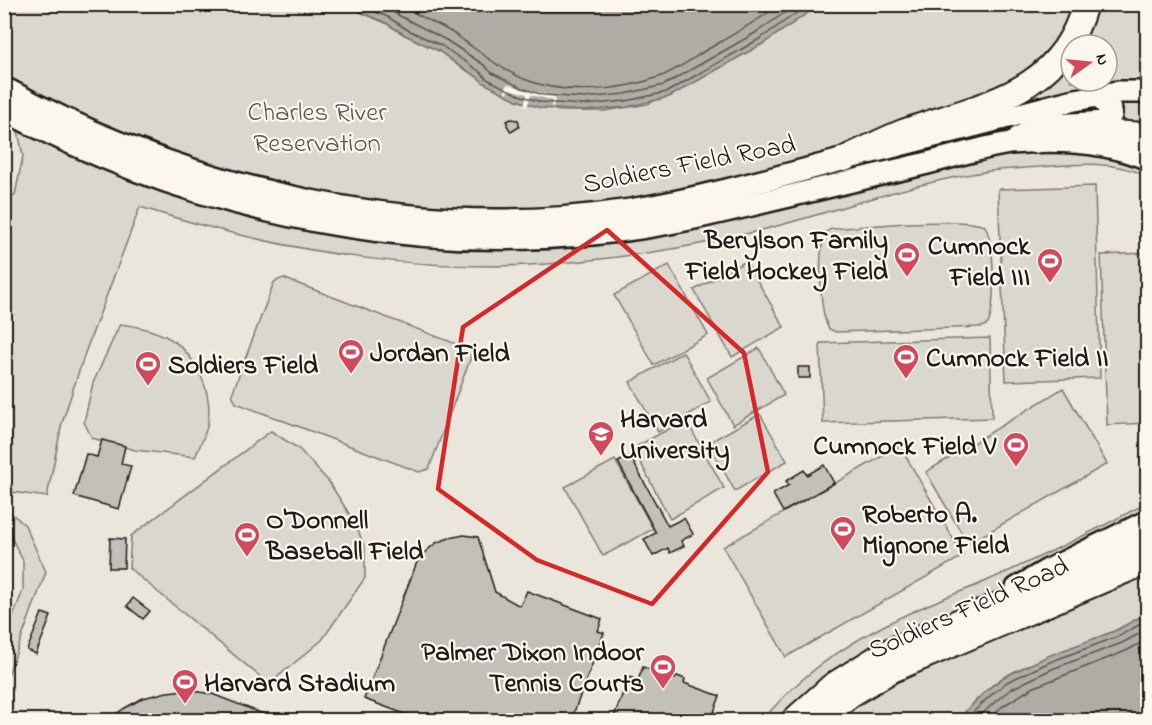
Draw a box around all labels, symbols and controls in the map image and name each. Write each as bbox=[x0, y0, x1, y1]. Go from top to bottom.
north arrow bbox=[1059, 33, 1119, 93]
text: N bbox=[1089, 51, 1115, 68]
park label: Charles River Reservation bbox=[247, 94, 387, 164]
street label: Soldiers Field Road bbox=[580, 126, 799, 205]
place label: Berylson Family Field Hockey Field bbox=[684, 222, 889, 292]
place label: Cumnock Field III bbox=[928, 228, 1031, 298]
sports icon: Berylson Family Field Hockey Field bbox=[892, 240, 922, 278]
sports icon: Cumnock Field III bbox=[1035, 246, 1065, 284]
place label: Jordan Field bbox=[370, 335, 510, 374]
sports icon: Jordan Field bbox=[336, 337, 366, 375]
place label: Cumnock Field II bbox=[926, 340, 1109, 379]
sports icon: Cumnock Field II bbox=[891, 342, 921, 380]
place label: Soldiers Field bbox=[168, 347, 319, 386]
sports icon: Soldiers Field bbox=[133, 349, 163, 387]
place label: Harvard University bbox=[620, 401, 730, 471]
school or university icon: Harvard University bbox=[586, 419, 616, 457]
place label: Cumnock Field V bbox=[813, 428, 997, 467]
sports icon: Cumnock Field V bbox=[1001, 430, 1031, 468]
place label: Roberto A. Mignone Field bbox=[862, 496, 1010, 567]
place label: O'Donnell Baseball Field bbox=[264, 502, 424, 572]
sports icon: Roberto A. Mignone Field bbox=[828, 514, 858, 552]
sports icon: O'Donnell Baseball Field bbox=[232, 520, 262, 558]
street label: Soldiers Field Road bbox=[863, 548, 1075, 671]
place label: Palmer Dixon Indoor Tennis Courts bbox=[421, 634, 645, 704]
sports icon: Palmer Dixon Indoor Tennis Courts bbox=[648, 652, 678, 690]
place label: Harvard Stadium bbox=[204, 665, 395, 704]
sports icon: Harvard Stadium bbox=[170, 667, 200, 705]

